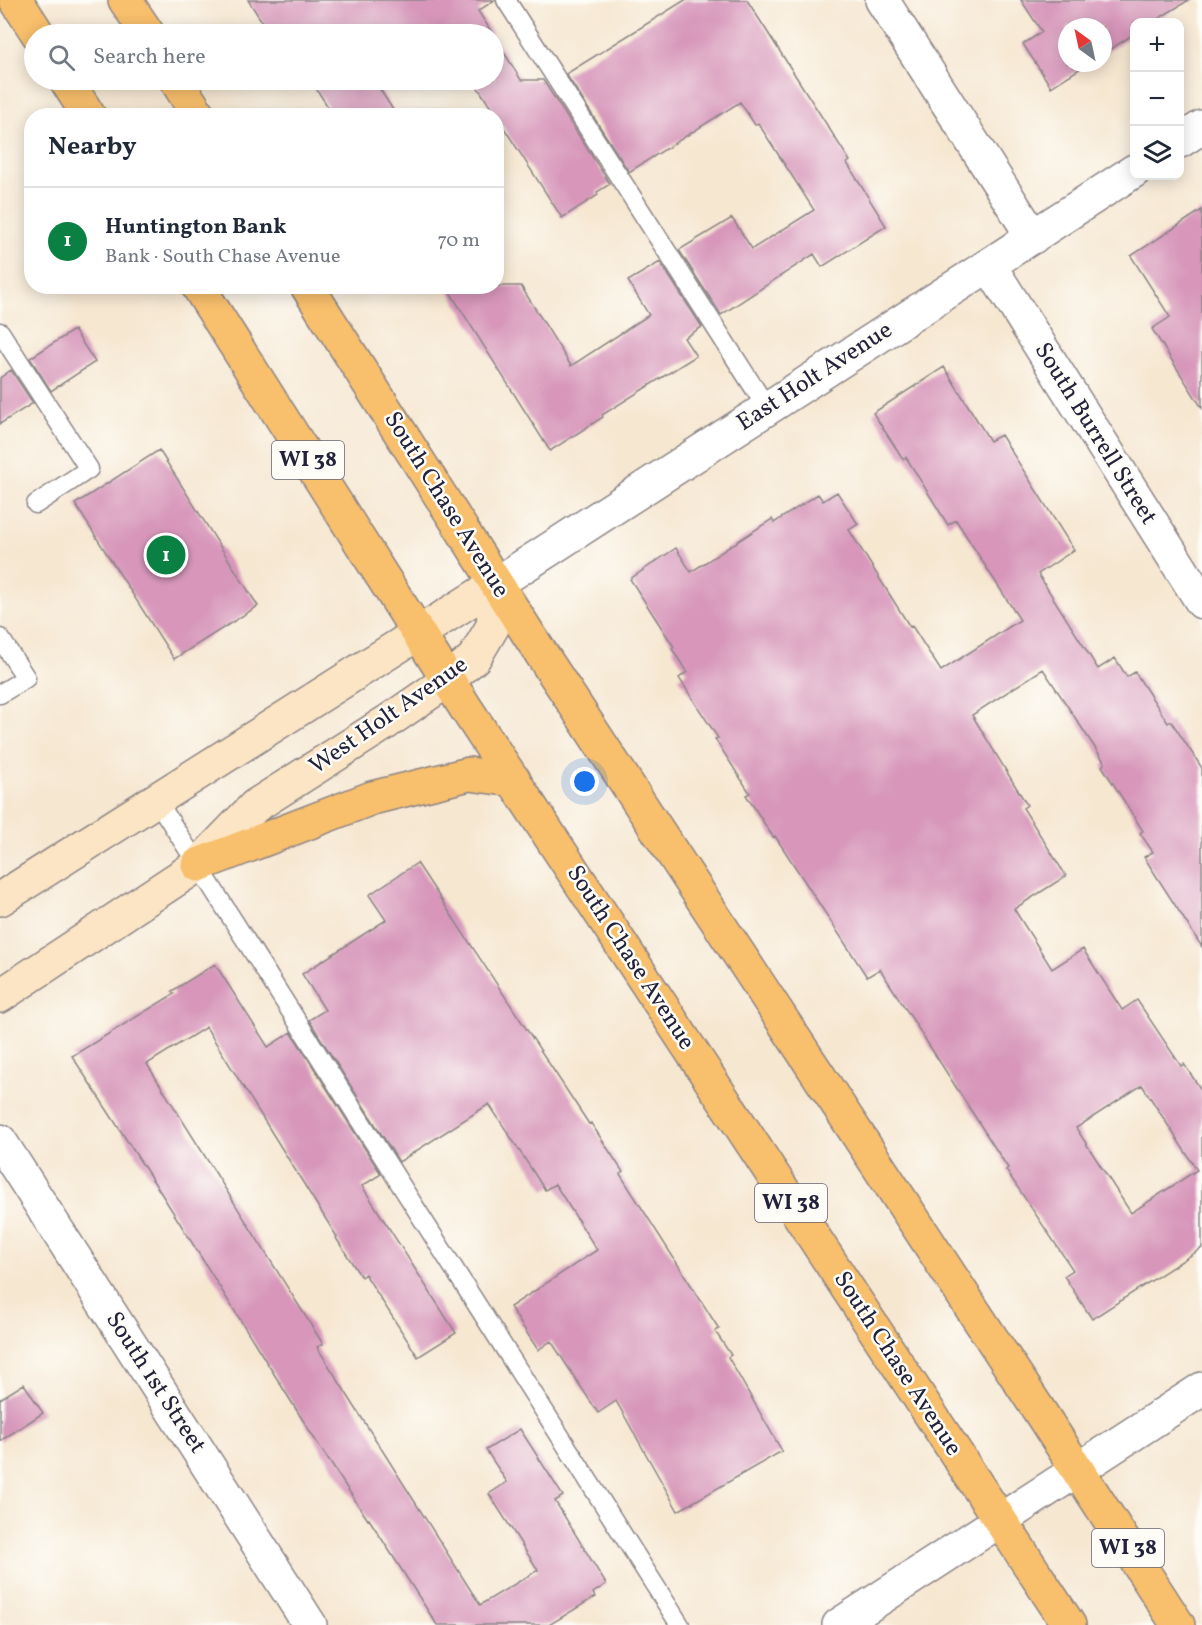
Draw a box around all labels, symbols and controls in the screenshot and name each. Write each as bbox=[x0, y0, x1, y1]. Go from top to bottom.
north arrow bbox=[1058, 18, 1112, 72]
map controls bbox=[1130, 18, 1184, 180]
button: + bbox=[1130, 18, 1184, 72]
search box bbox=[24, 24, 504, 90]
icon: search bbox=[45, 41, 78, 74]
text: Search here bbox=[93, 42, 206, 73]
button: − bbox=[1130, 72, 1184, 126]
button: layers bbox=[1130, 126, 1184, 180]
text: Nearby bbox=[48, 129, 137, 165]
text: Huntington Bank bbox=[105, 212, 287, 243]
text: 1 bbox=[63, 227, 72, 255]
text: 70 m bbox=[437, 227, 480, 255]
text: Bank · South Chase Avenue bbox=[105, 243, 340, 271]
street label: East Holt Avenue bbox=[731, 314, 899, 440]
street label: South Burrell Street bbox=[1025, 336, 1165, 532]
street label: South Chase Avenue bbox=[375, 405, 517, 605]
road number: WI 38 bbox=[272, 441, 344, 479]
pin: 1 bbox=[146, 532, 186, 578]
street label: West Holt Avenue bbox=[303, 649, 475, 783]
your location bbox=[570, 767, 599, 796]
street label: South Chase Avenue bbox=[557, 859, 703, 1057]
road number: WI 38 bbox=[755, 1184, 827, 1222]
street label: South Chase Avenue bbox=[824, 1265, 970, 1463]
street label: South 1st Street bbox=[96, 1305, 214, 1461]
road number: WI 38 bbox=[1092, 1529, 1164, 1567]

